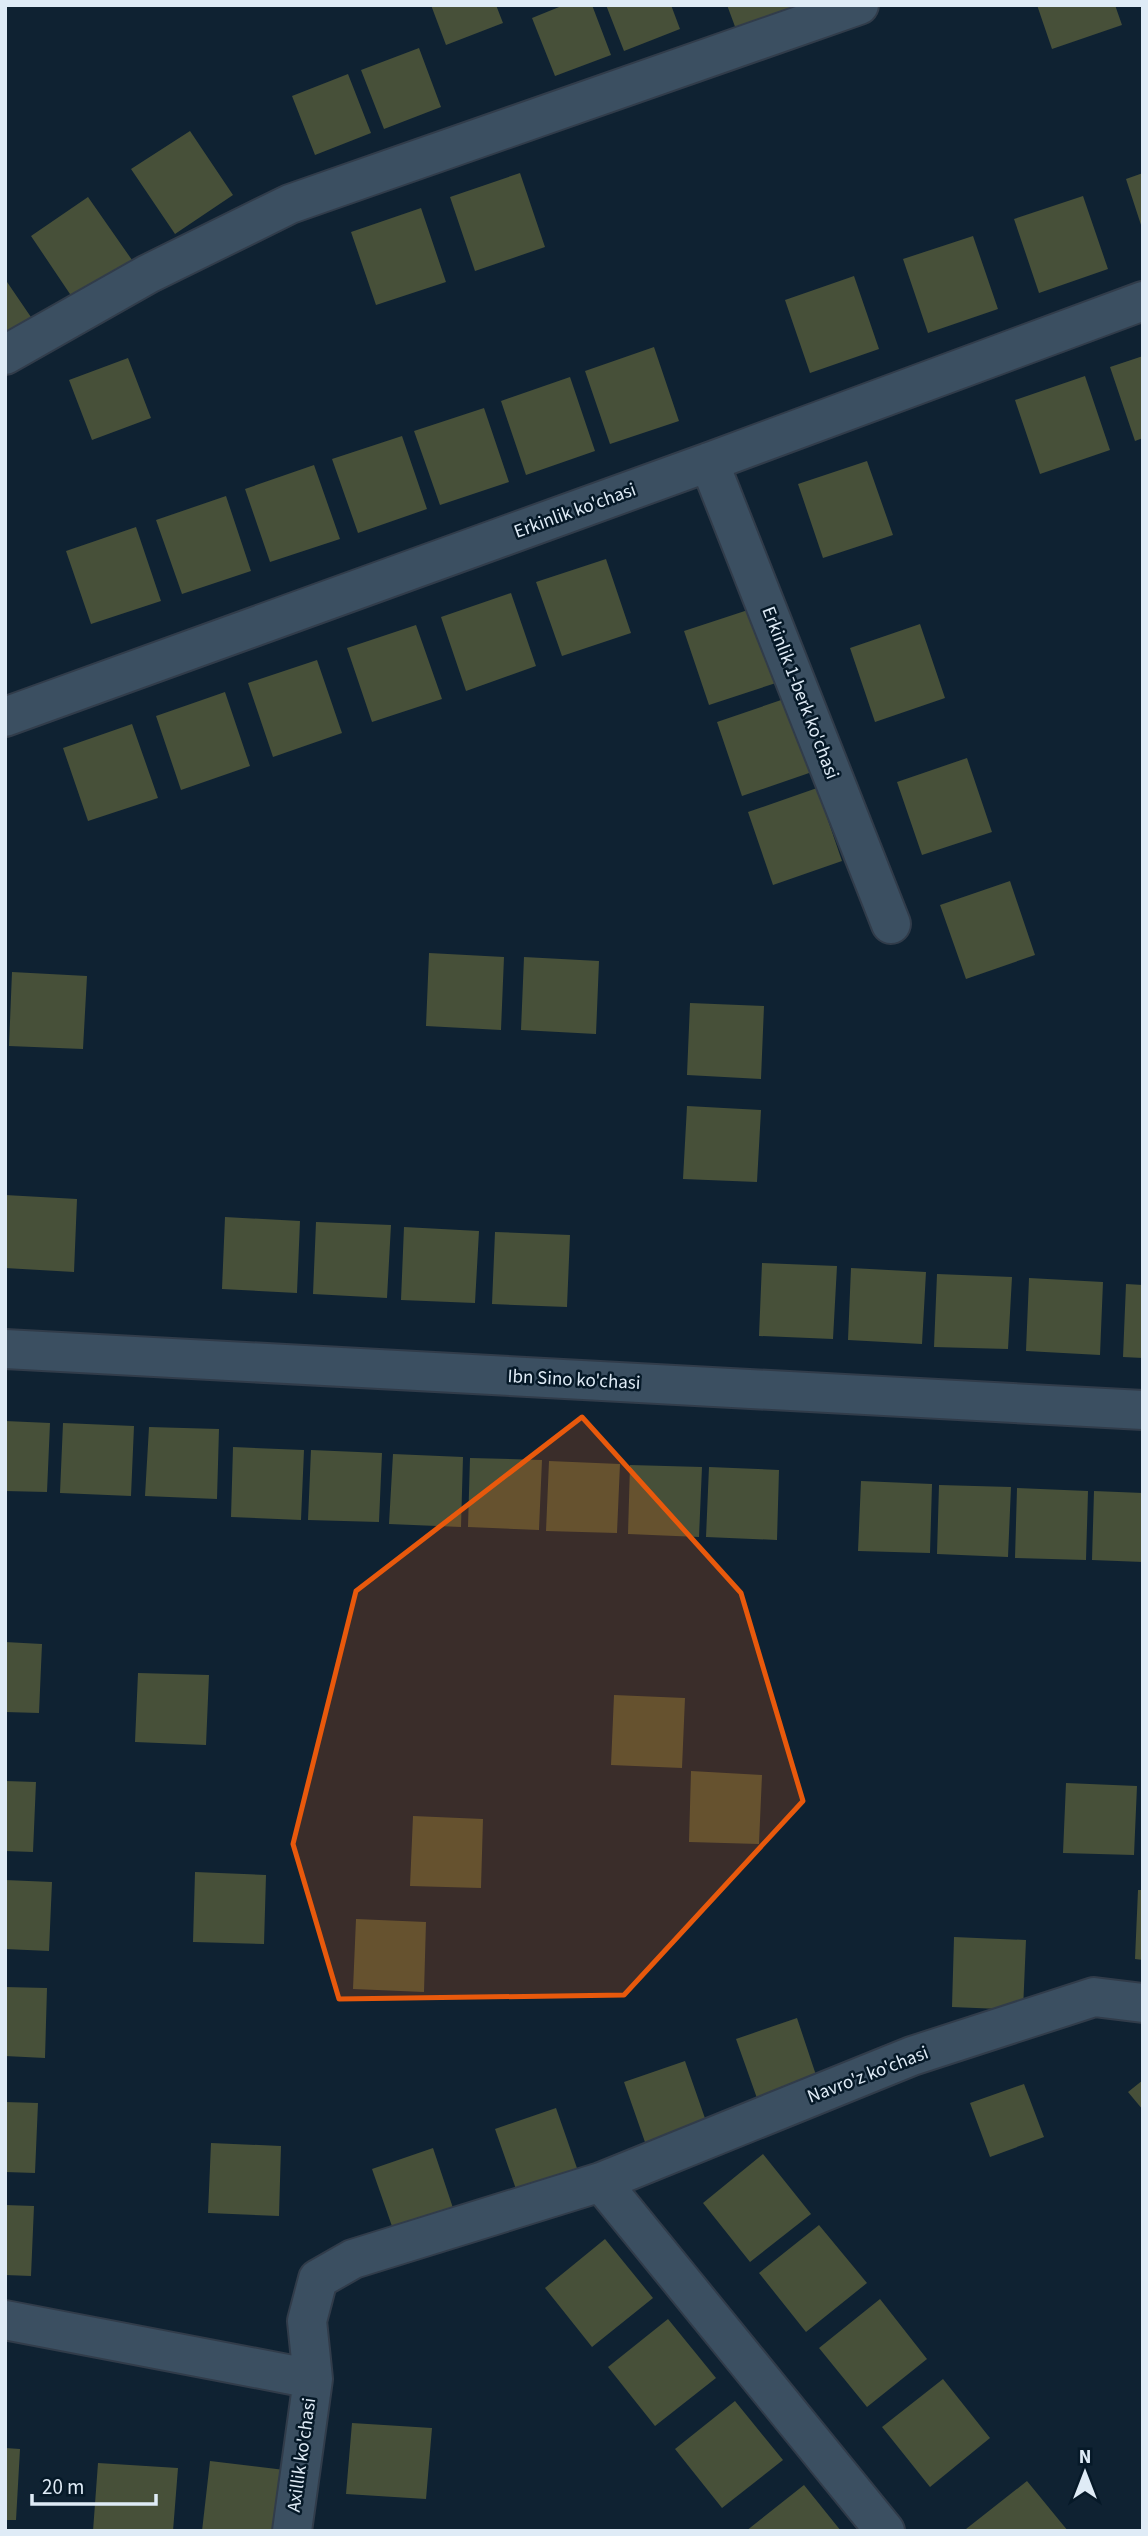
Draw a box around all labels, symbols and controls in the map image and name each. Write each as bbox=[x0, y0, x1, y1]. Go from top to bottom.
street label: Erkinlik ko'chasi bbox=[510, 476, 640, 546]
street label: Erkinlik 1-berk ko'chasi bbox=[755, 603, 845, 783]
street label: Ibn Sino ko'chasi bbox=[507, 1363, 641, 1397]
street label: Navro'z ko'chasi bbox=[804, 2040, 932, 2110]
street label: Axillik ko'chasi bbox=[281, 2396, 323, 2514]
north arrow bbox=[1050, 2438, 1120, 2508]
text: N bbox=[1079, 2444, 1091, 2471]
scale bar bbox=[32, 2462, 156, 2506]
text: 20 m bbox=[42, 2472, 84, 2502]

